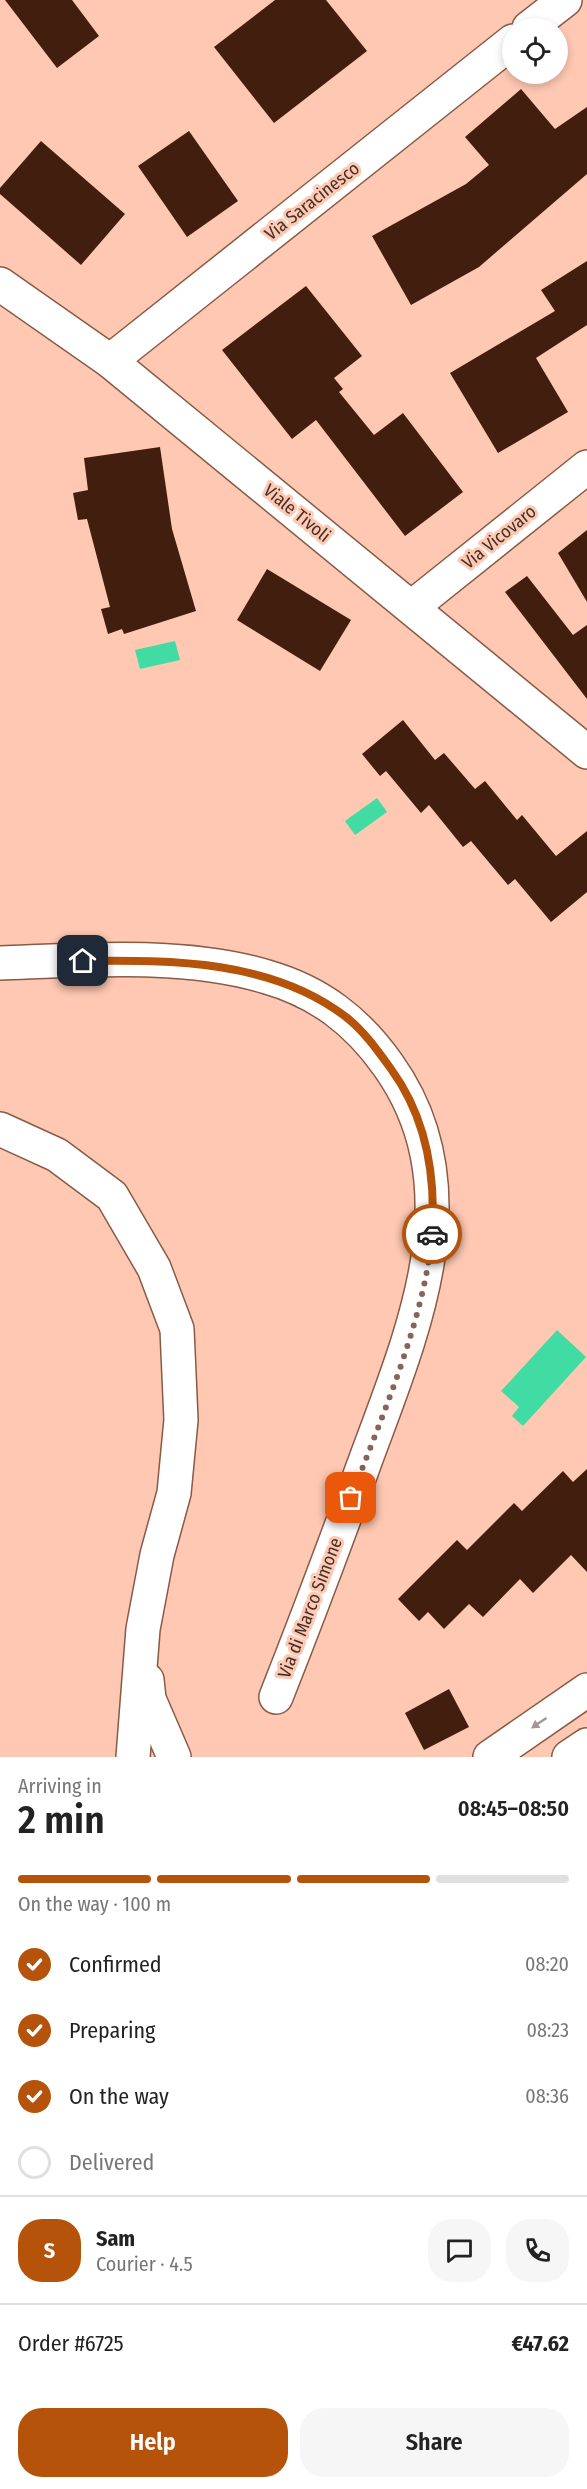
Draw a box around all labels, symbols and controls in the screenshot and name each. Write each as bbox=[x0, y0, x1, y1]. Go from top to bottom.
map controls bbox=[502, 18, 568, 84]
button: locate bbox=[502, 18, 568, 84]
street label: Via Saracinesco bbox=[260, 157, 364, 245]
street label: Viale Tivoli bbox=[259, 479, 335, 547]
street label: Via Vicovaro bbox=[457, 500, 541, 574]
pin bbox=[57, 935, 108, 986]
icon: home bbox=[66, 944, 99, 977]
courier bbox=[402, 1204, 462, 1264]
icon: car bbox=[416, 1218, 449, 1251]
pin bbox=[325, 1472, 376, 1523]
icon: bag bbox=[334, 1481, 367, 1514]
street label: Via di Marco Simone bbox=[273, 1535, 347, 1681]
one-way arrow bbox=[531, 1717, 547, 1728]
text: Arriving in bbox=[18, 1774, 102, 1798]
text: 08:45–08:50 bbox=[458, 1795, 569, 1822]
text: 2 min bbox=[18, 1797, 105, 1843]
text: On the way · 100 m bbox=[18, 1892, 171, 1916]
icon: check bbox=[18, 1948, 51, 1981]
text: Confirmed bbox=[69, 1951, 162, 1978]
text: 08:20 bbox=[525, 1952, 569, 1976]
icon: check bbox=[18, 2014, 51, 2047]
text: Preparing bbox=[69, 2017, 155, 2044]
text: 08:23 bbox=[527, 2018, 569, 2042]
icon: check bbox=[18, 2080, 51, 2113]
text: On the way bbox=[69, 2083, 169, 2110]
text: 08:36 bbox=[525, 2084, 569, 2108]
text: Delivered bbox=[69, 2149, 154, 2176]
button: chat bbox=[428, 2219, 491, 2282]
button: phone bbox=[506, 2219, 569, 2282]
text: Sam bbox=[96, 2225, 135, 2252]
text: S bbox=[44, 2237, 55, 2264]
text: Courier · 4.5 bbox=[96, 2252, 193, 2276]
text: Order #6725 bbox=[18, 2330, 124, 2357]
text: €47.62 bbox=[511, 2330, 569, 2357]
button: Help bbox=[18, 2408, 288, 2477]
button: Share bbox=[300, 2408, 569, 2477]

